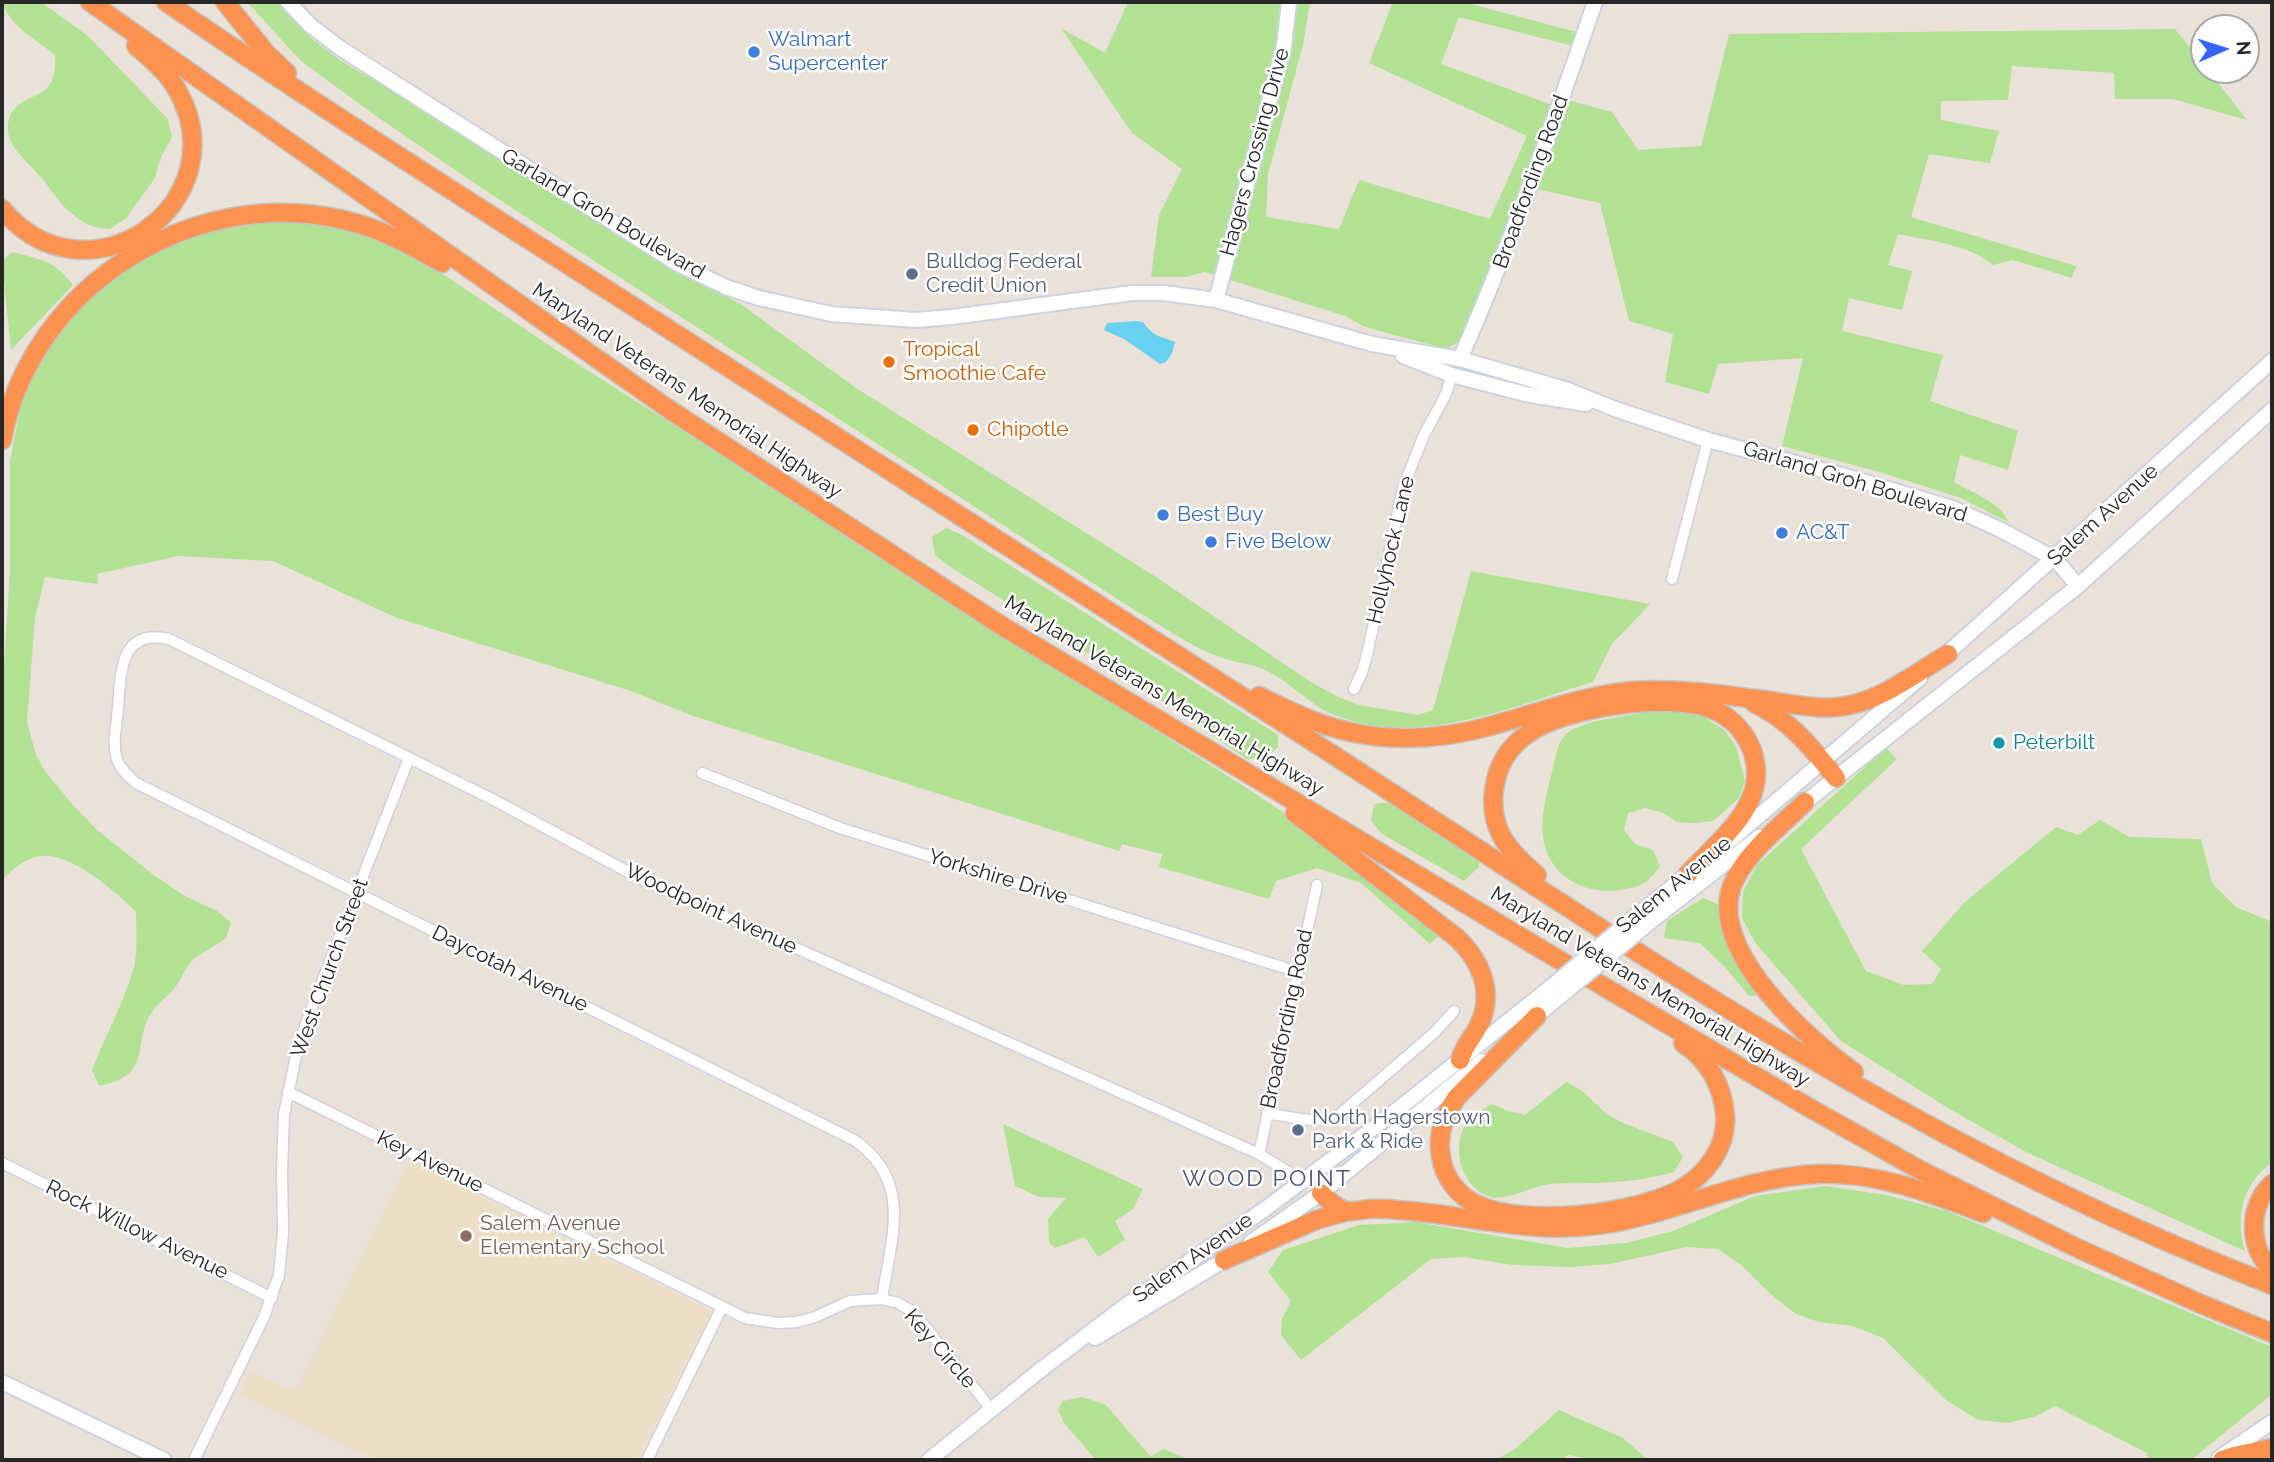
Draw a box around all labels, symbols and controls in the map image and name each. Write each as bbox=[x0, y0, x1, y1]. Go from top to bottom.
north arrow bbox=[2190, 14, 2260, 84]
place label: Walmart Supercenter bbox=[768, 27, 888, 77]
text: N bbox=[2233, 40, 2255, 56]
marker: Walmart Supercenter bbox=[746, 44, 762, 60]
street label: Hagers Crossing Drive bbox=[1215, 45, 1295, 259]
street label: Broadfording Road bbox=[1488, 92, 1574, 272]
street label: Garland Groh Boulevard bbox=[497, 143, 709, 285]
place label: Bulldog Federal Credit Union bbox=[926, 249, 1082, 299]
marker: Bulldog Federal Credit Union bbox=[904, 266, 920, 282]
street label: Maryland Veterans Memorial Highway bbox=[527, 278, 847, 504]
place label: Tropical Smoothie Cafe bbox=[903, 337, 1046, 387]
marker: Tropical Smoothie Cafe bbox=[881, 354, 897, 370]
place label: Chipotle bbox=[987, 417, 1069, 443]
marker: Chipotle bbox=[965, 422, 981, 438]
street label: Garland Groh Boulevard bbox=[1740, 436, 1970, 528]
street label: Salem Avenue bbox=[2042, 459, 2164, 571]
street label: Hollyhock Lane bbox=[1362, 473, 1420, 627]
place label: Best Buy bbox=[1177, 502, 1264, 528]
marker: Best Buy bbox=[1155, 507, 1171, 523]
place label: AC&T bbox=[1796, 520, 1850, 546]
marker: AC&T bbox=[1774, 525, 1790, 541]
place label: Five Below bbox=[1225, 529, 1332, 555]
marker: Five Below bbox=[1203, 534, 1219, 550]
street label: Maryland Veterans Memorial Highway bbox=[1000, 590, 1328, 802]
place label: Peterbilt bbox=[2013, 730, 2095, 756]
marker: Peterbilt bbox=[1991, 735, 2007, 751]
street label: Salem Avenue bbox=[1611, 831, 1737, 939]
street label: Yorkshire Drive bbox=[925, 844, 1071, 910]
street label: Woodpoint Avenue bbox=[621, 858, 801, 960]
street label: West Church Street bbox=[286, 875, 374, 1061]
street label: Maryland Veterans Memorial Highway bbox=[1486, 881, 1814, 1093]
street label: Daycotah Avenue bbox=[428, 920, 592, 1018]
street label: Broadfording Road bbox=[1256, 927, 1318, 1111]
place label: North Hagerstown Park & Ride bbox=[1312, 1105, 1490, 1155]
marker: North Hagerstown Park & Ride bbox=[1290, 1122, 1306, 1138]
street label: Key Avenue bbox=[373, 1125, 487, 1199]
district label: WOOD POINT bbox=[1184, 1165, 1350, 1193]
street label: Rock Willow Avenue bbox=[42, 1175, 232, 1285]
street label: Salem Avenue bbox=[1128, 1207, 1258, 1309]
place label: Salem Avenue Elementary School bbox=[480, 1211, 664, 1261]
marker: Salem Avenue Elementary School bbox=[458, 1228, 474, 1244]
street label: Key Circle bbox=[899, 1304, 981, 1394]

